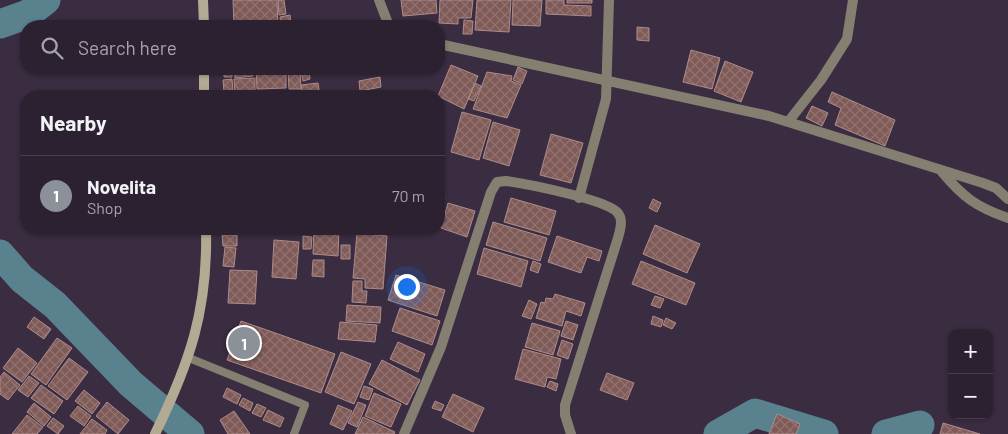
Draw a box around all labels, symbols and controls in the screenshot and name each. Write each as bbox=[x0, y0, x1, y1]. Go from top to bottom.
search box bbox=[20, 20, 445, 75]
icon: search bbox=[38, 34, 66, 62]
text: Search here bbox=[78, 36, 177, 59]
text: Nearby bbox=[40, 110, 106, 135]
text: Novelita bbox=[87, 175, 156, 198]
text: 1 bbox=[53, 186, 59, 205]
text: 70 m bbox=[392, 186, 425, 205]
text: Shop bbox=[87, 198, 122, 217]
your location bbox=[394, 274, 420, 300]
pin: 1 bbox=[228, 324, 260, 362]
map controls bbox=[948, 329, 993, 419]
button: + bbox=[948, 329, 993, 374]
button: − bbox=[948, 374, 993, 419]

